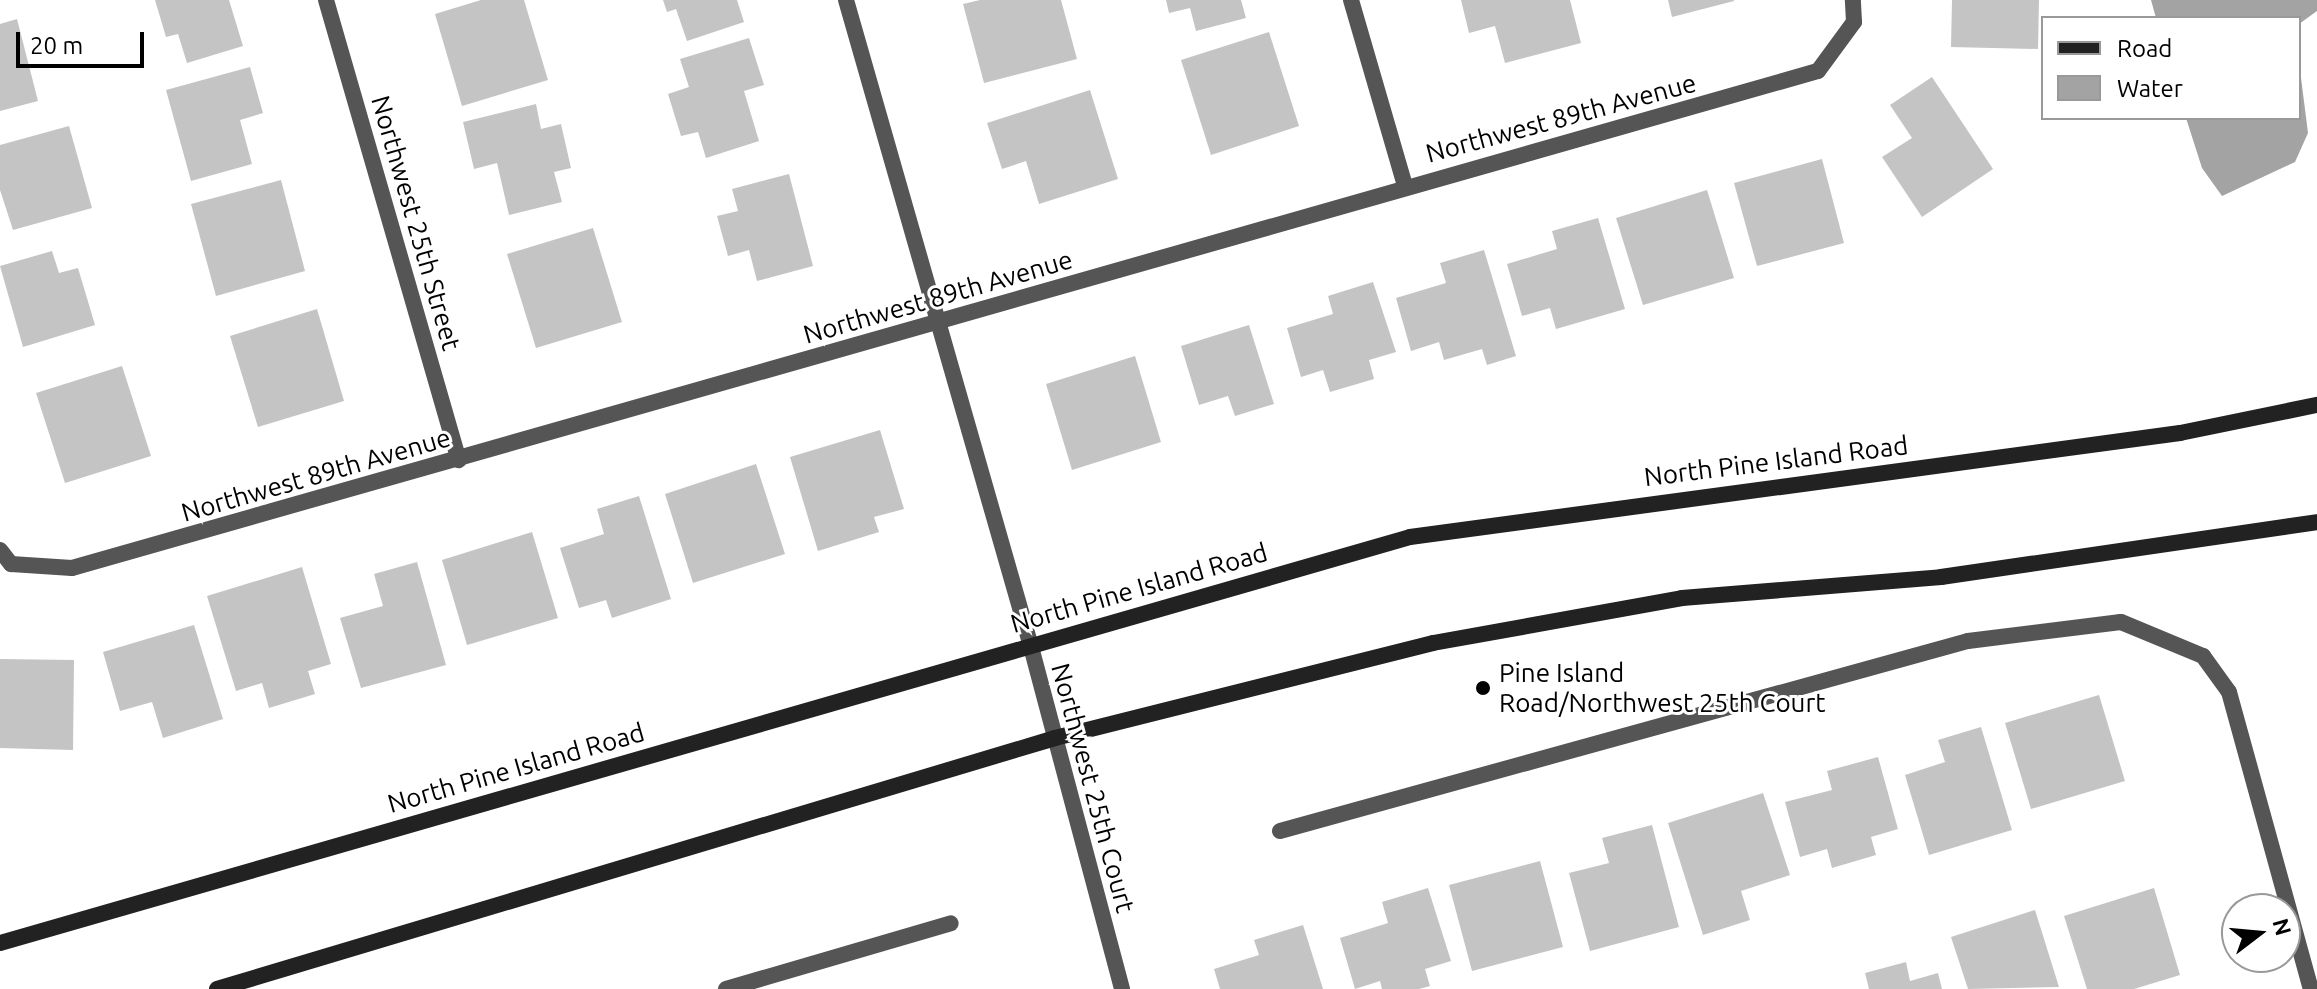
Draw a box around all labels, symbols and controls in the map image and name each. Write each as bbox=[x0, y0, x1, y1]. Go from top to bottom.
scale bar bbox=[20, 16, 148, 66]
legend bbox=[2041, 16, 2301, 120]
text: 20 m bbox=[30, 32, 83, 59]
text: Road bbox=[2117, 35, 2172, 62]
street label: Northwest 89th Avenue bbox=[1422, 67, 1700, 169]
text: Water bbox=[2117, 75, 2183, 102]
street label: Northwest 25th Street bbox=[365, 92, 467, 354]
street label: Northwest 89th Avenue bbox=[800, 244, 1076, 350]
street label: Northwest 89th Avenue bbox=[178, 422, 454, 528]
street label: North Pine Island Road bbox=[1642, 429, 1910, 493]
street label: North Pine Island Road bbox=[1007, 536, 1271, 640]
place label: Pine Island Road/Northwest 25th Court bbox=[1499, 657, 1826, 718]
street label: Northwest 25th Court bbox=[1045, 660, 1141, 916]
marker: Pine Island Road/Northwest 25th Court bbox=[1474, 679, 1492, 697]
street label: North Pine Island Road bbox=[384, 716, 648, 820]
north arrow bbox=[2221, 893, 2301, 973]
text: N bbox=[2268, 915, 2297, 938]

